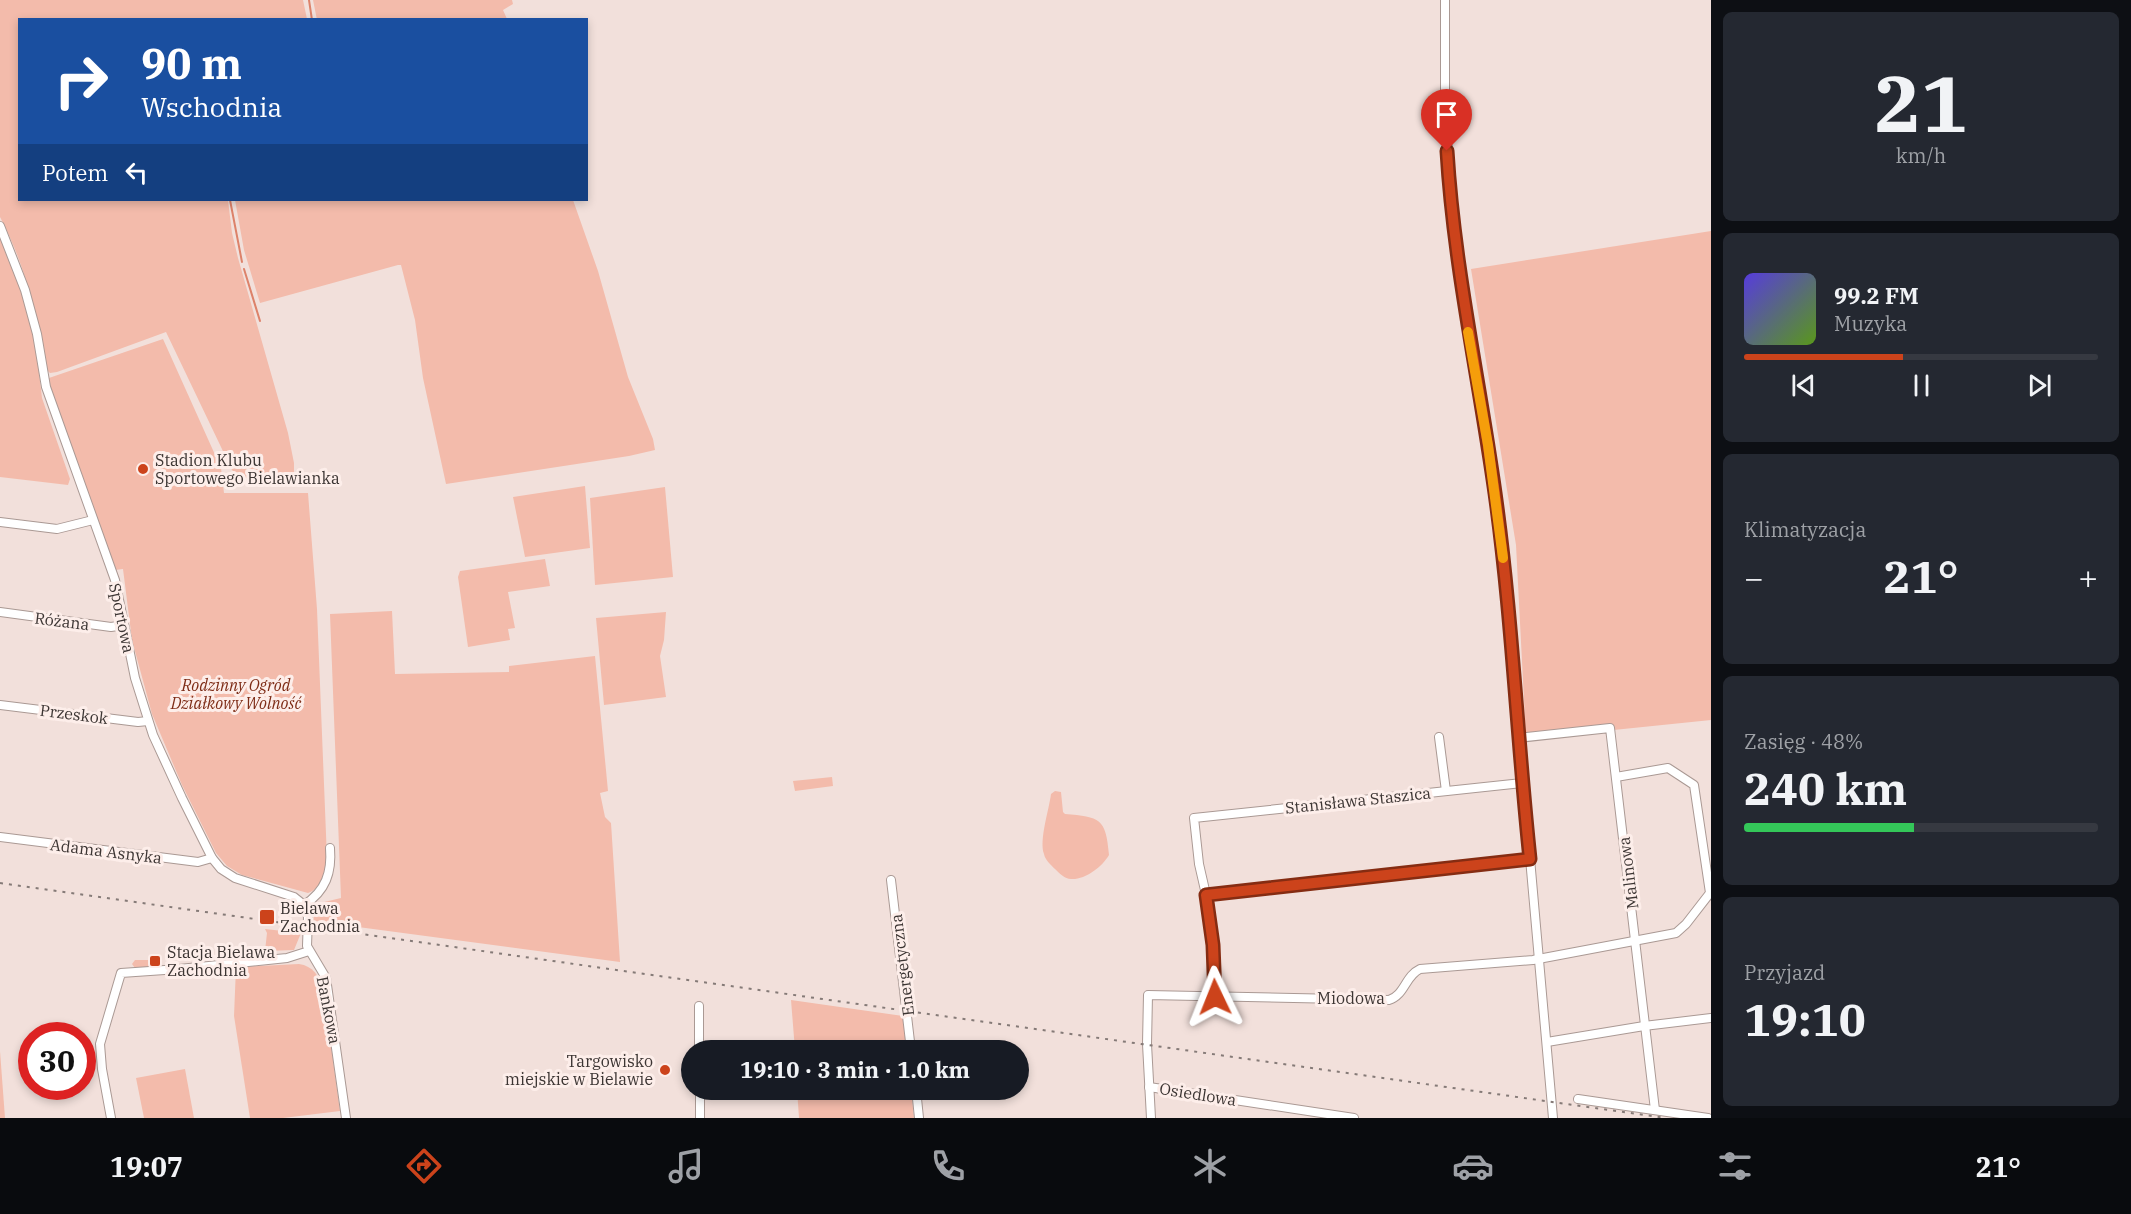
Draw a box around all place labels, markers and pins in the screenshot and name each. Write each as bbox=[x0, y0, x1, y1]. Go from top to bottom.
pin bbox=[1421, 89, 1472, 151]
place label: Stadion Klubu Sportowego Bielawianka bbox=[155, 450, 340, 488]
marker: Stadion Klubu Sportowego Bielawianka bbox=[136, 462, 150, 476]
place label: Bielawa Zachodnia bbox=[280, 898, 360, 936]
marker: Bielawa Zachodnia bbox=[258, 908, 276, 926]
place label: Stacja Bielawa Zachodnia bbox=[167, 942, 275, 980]
marker: Stacja Bielawa Zachodnia bbox=[148, 954, 162, 968]
place label: Targowisko miejskie w Bielawie bbox=[505, 1051, 653, 1089]
marker: Targowisko miejskie w Bielawie bbox=[658, 1063, 672, 1077]

